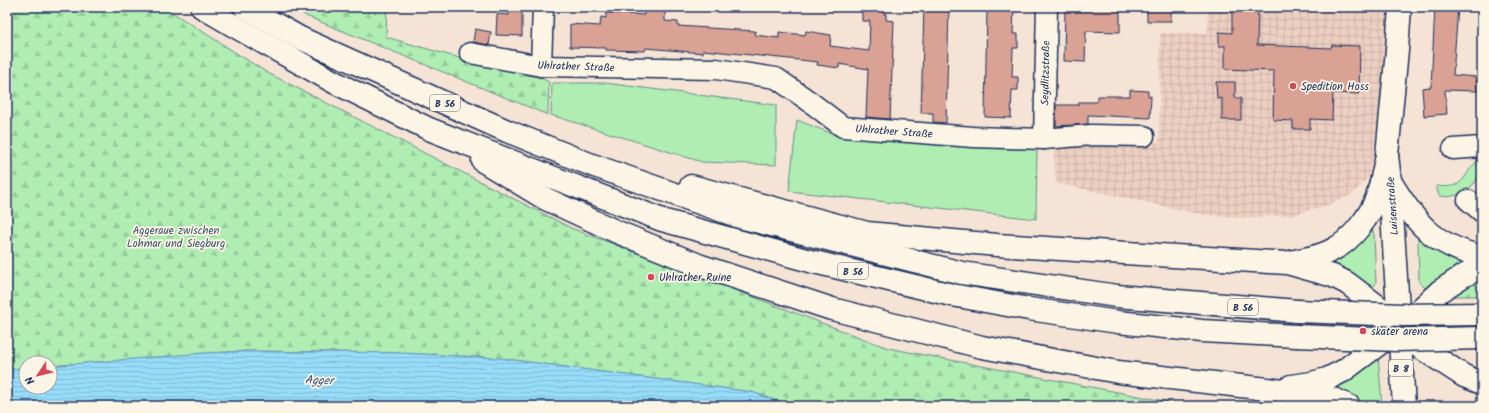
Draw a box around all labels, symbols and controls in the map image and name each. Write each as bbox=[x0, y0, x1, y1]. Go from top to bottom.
street label: Seydlitzstraße bbox=[1036, 40, 1056, 106]
street label: Uhlrather Straße bbox=[537, 57, 615, 77]
place label: Spedition Hoss bbox=[1301, 78, 1369, 96]
marker: Spedition Hoss bbox=[1288, 81, 1298, 91]
road number: B 56 bbox=[430, 95, 460, 111]
street label: Uhlrather Straße bbox=[855, 120, 933, 144]
street label: Luisenstraße bbox=[1382, 176, 1404, 236]
park label: Aggeraue zwischen Lohmar und Siegburg bbox=[127, 222, 225, 253]
road number: B 56 bbox=[838, 263, 868, 279]
place label: Uhlrather Ruine bbox=[659, 269, 731, 287]
marker: Uhlrather Ruine bbox=[646, 272, 656, 282]
road number: B 56 bbox=[1228, 299, 1258, 315]
place label: skater arena bbox=[1371, 323, 1428, 341]
marker: skater arena bbox=[1358, 326, 1368, 336]
north arrow bbox=[18, 355, 58, 395]
road number: B 8 bbox=[1389, 360, 1413, 376]
water label: Agger bbox=[305, 371, 336, 391]
text: N bbox=[21, 372, 40, 388]

